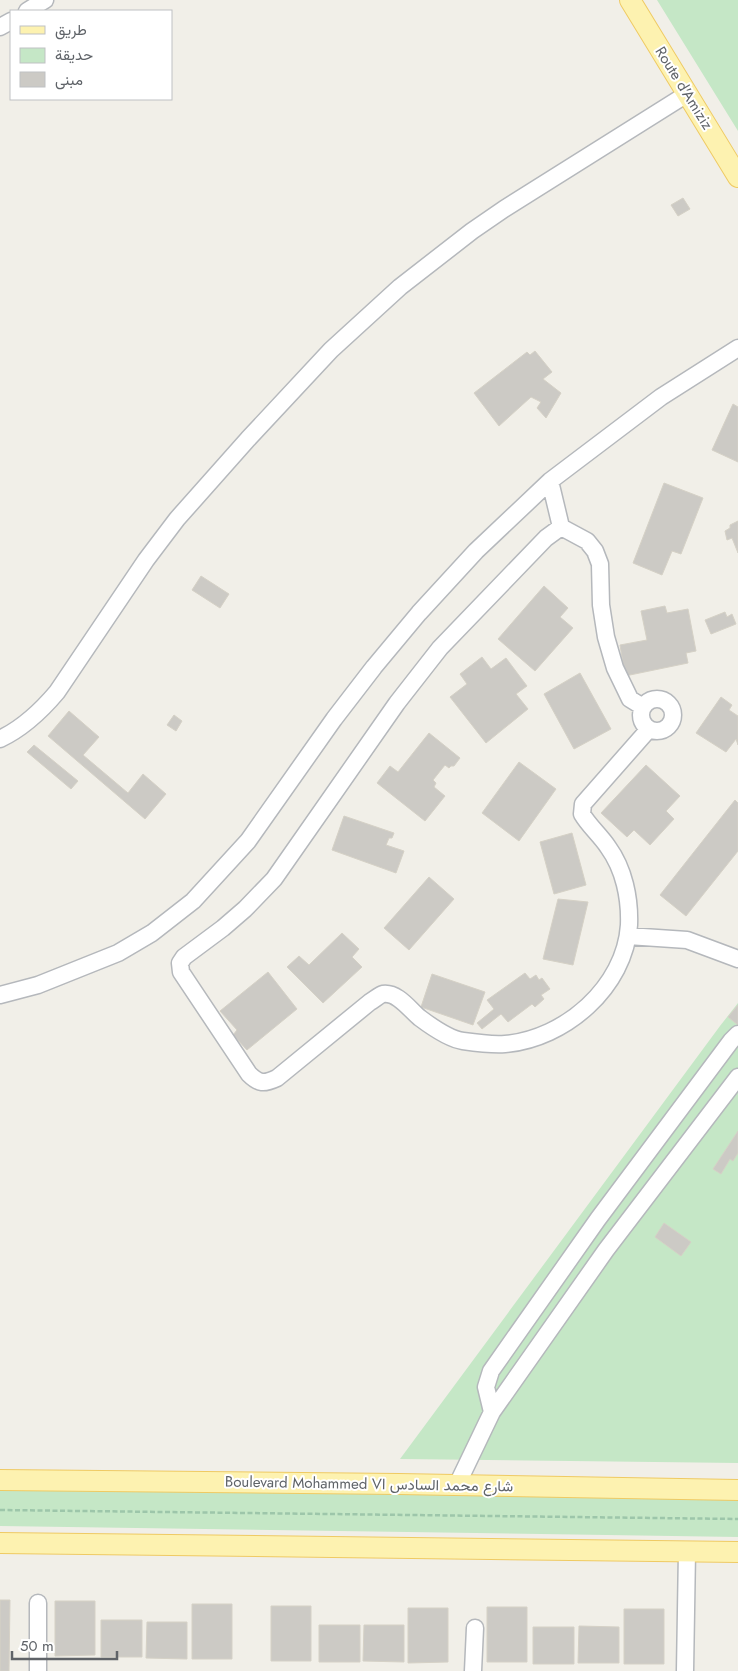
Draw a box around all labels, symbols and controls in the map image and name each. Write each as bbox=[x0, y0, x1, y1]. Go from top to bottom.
legend bbox=[10, 10, 172, 100]
text: طريق bbox=[55, 19, 87, 41]
street label: Route d'Amiziz bbox=[650, 42, 718, 134]
text: حديقة bbox=[55, 44, 93, 66]
text: مبنى bbox=[55, 69, 83, 91]
street label: Boulevard Mohammed VI شارع محمد السادس bbox=[225, 1470, 514, 1498]
scale bar bbox=[12, 1628, 118, 1660]
text: 50 m bbox=[20, 1635, 54, 1657]

